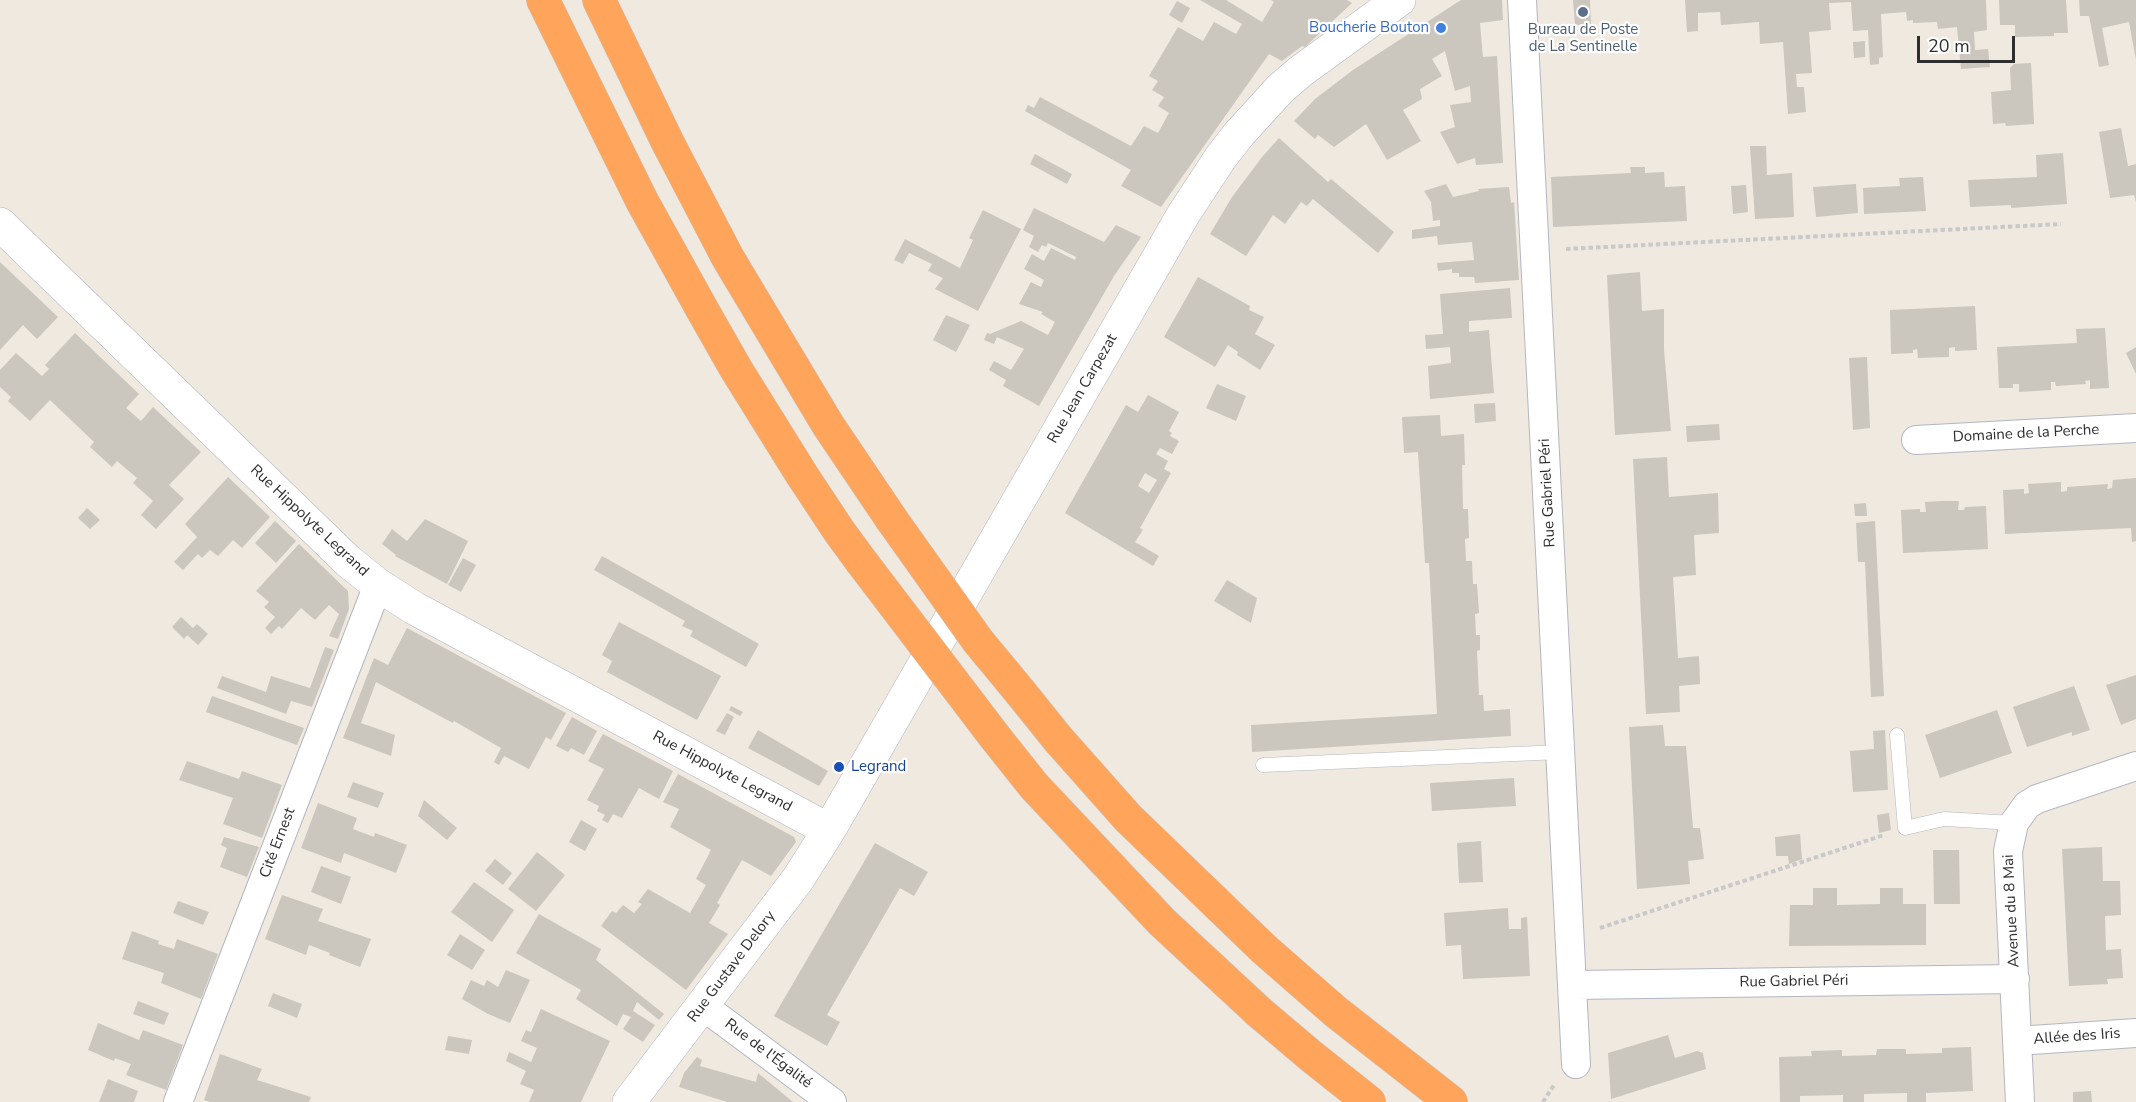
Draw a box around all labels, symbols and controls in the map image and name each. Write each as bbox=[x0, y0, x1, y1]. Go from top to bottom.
marker: Bureau de Poste de La Sentinelle bbox=[1576, 5, 1590, 19]
place label: Boucherie Bouton bbox=[1309, 19, 1429, 37]
marker: Boucherie Bouton bbox=[1434, 21, 1448, 35]
place label: Bureau de Poste de La Sentinelle bbox=[1528, 21, 1638, 56]
scale bar bbox=[1920, 24, 2018, 62]
text: 20 m bbox=[1928, 34, 1970, 58]
street label: Rue Jean Carpezat bbox=[1044, 331, 1122, 447]
street label: Domaine de la Perche bbox=[1952, 421, 2100, 447]
street label: Rue Gabriel Péri bbox=[1536, 438, 1560, 548]
street label: Rue Hippolyte Legrand bbox=[246, 461, 372, 581]
street label: Rue Hippolyte Legrand bbox=[649, 728, 795, 816]
place label: Legrand bbox=[851, 758, 906, 776]
marker: Legrand bbox=[832, 760, 846, 774]
street label: Cité Ernest bbox=[256, 805, 300, 881]
street label: Avenue du 8 Mai bbox=[2000, 854, 2024, 968]
street label: Rue Gustave Delory bbox=[684, 908, 780, 1026]
street label: Rue Gabriel Péri bbox=[1739, 972, 1849, 992]
street label: Rue de l'Égalité bbox=[721, 1015, 815, 1093]
street label: Allée des Iris bbox=[2033, 1025, 2121, 1049]

